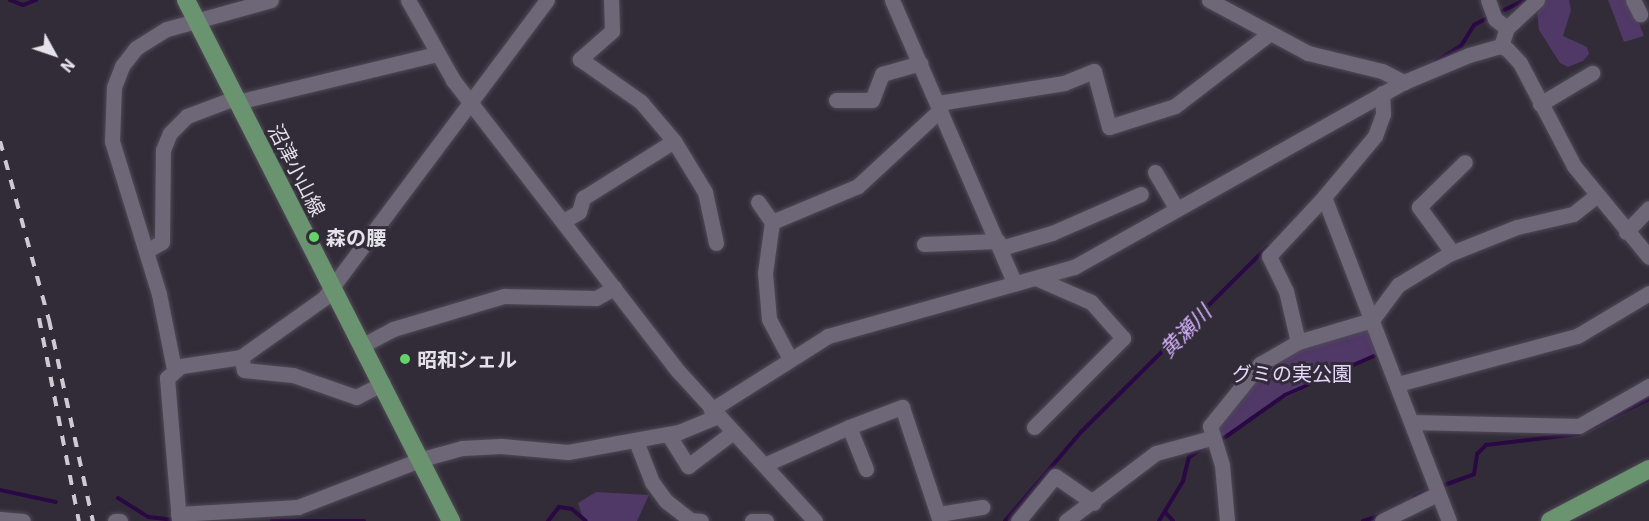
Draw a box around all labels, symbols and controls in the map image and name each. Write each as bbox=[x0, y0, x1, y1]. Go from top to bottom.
north arrow bbox=[24, 24, 84, 84]
text: N bbox=[56, 55, 79, 76]
street label: 沼津小山線 bbox=[264, 120, 330, 220]
place label: 森の腰 bbox=[326, 225, 386, 249]
marker: 森の腰 bbox=[307, 230, 321, 244]
water label: 黄瀬川 bbox=[1154, 300, 1216, 362]
place label: 昭和シェル bbox=[417, 347, 517, 371]
marker: 昭和シェル bbox=[398, 352, 412, 366]
park label: グミの実公園 bbox=[1232, 361, 1352, 385]

